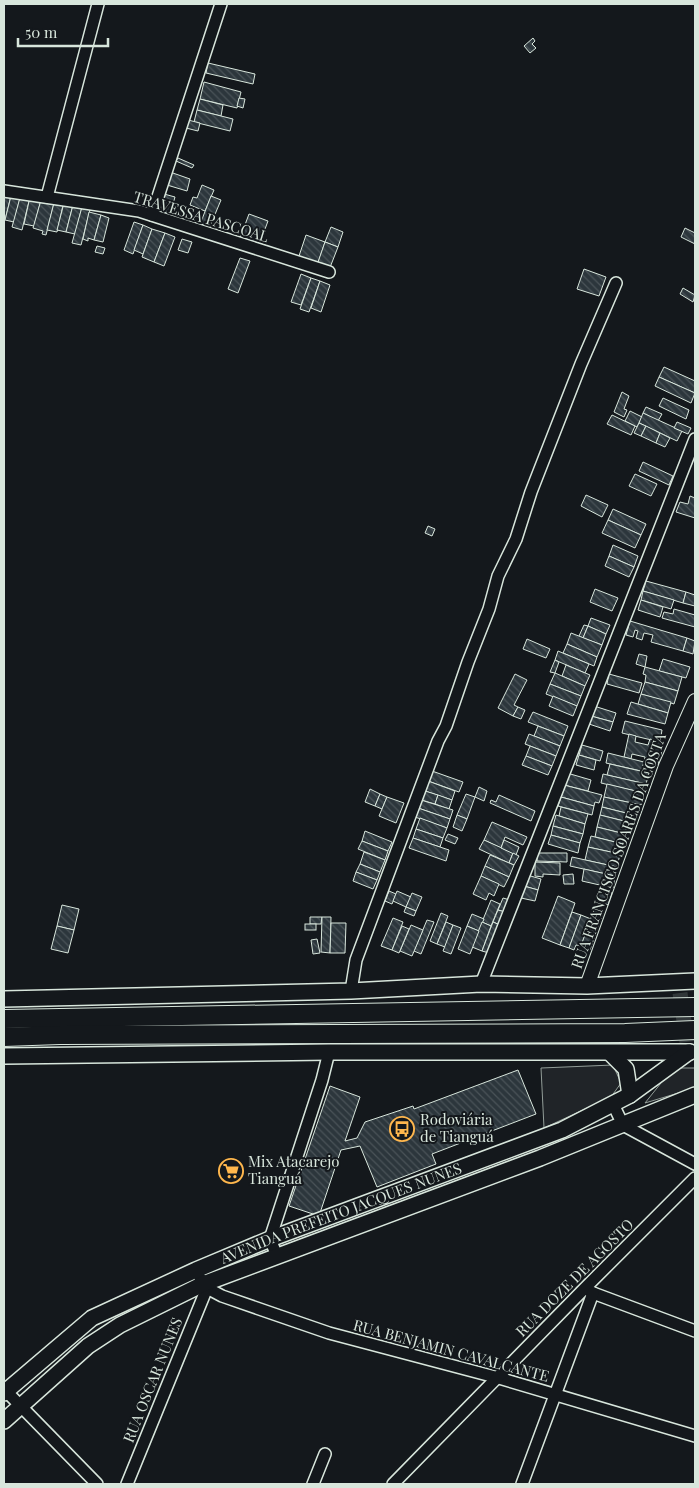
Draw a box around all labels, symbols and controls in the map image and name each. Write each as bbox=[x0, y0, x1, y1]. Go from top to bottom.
scale bar bbox=[18, 15, 108, 47]
text: 50 m bbox=[25, 22, 58, 42]
street label: TRAVESSA PASCOAL bbox=[131, 186, 272, 246]
street label: RUA FRANCISCO SOARES DA COSTA bbox=[566, 730, 670, 971]
place label: Rodoviária de Tianguá bbox=[420, 1109, 494, 1146]
bus stop icon: Rodoviária de Tianguá bbox=[389, 1116, 415, 1142]
place label: Mix Atacarejo Tianguá bbox=[248, 1151, 340, 1188]
street label: AVENIDA PREFEITO JACQUES NUNES bbox=[216, 1157, 464, 1268]
supermarket icon: Mix Atacarejo Tianguá bbox=[218, 1158, 244, 1184]
street label: RUA DOZE DE AGOSTO bbox=[511, 1214, 638, 1341]
street label: RUA OSCAR NUNES bbox=[118, 1314, 186, 1445]
street label: RUA BENJAMIN CAVALCANTE bbox=[351, 1314, 551, 1386]

